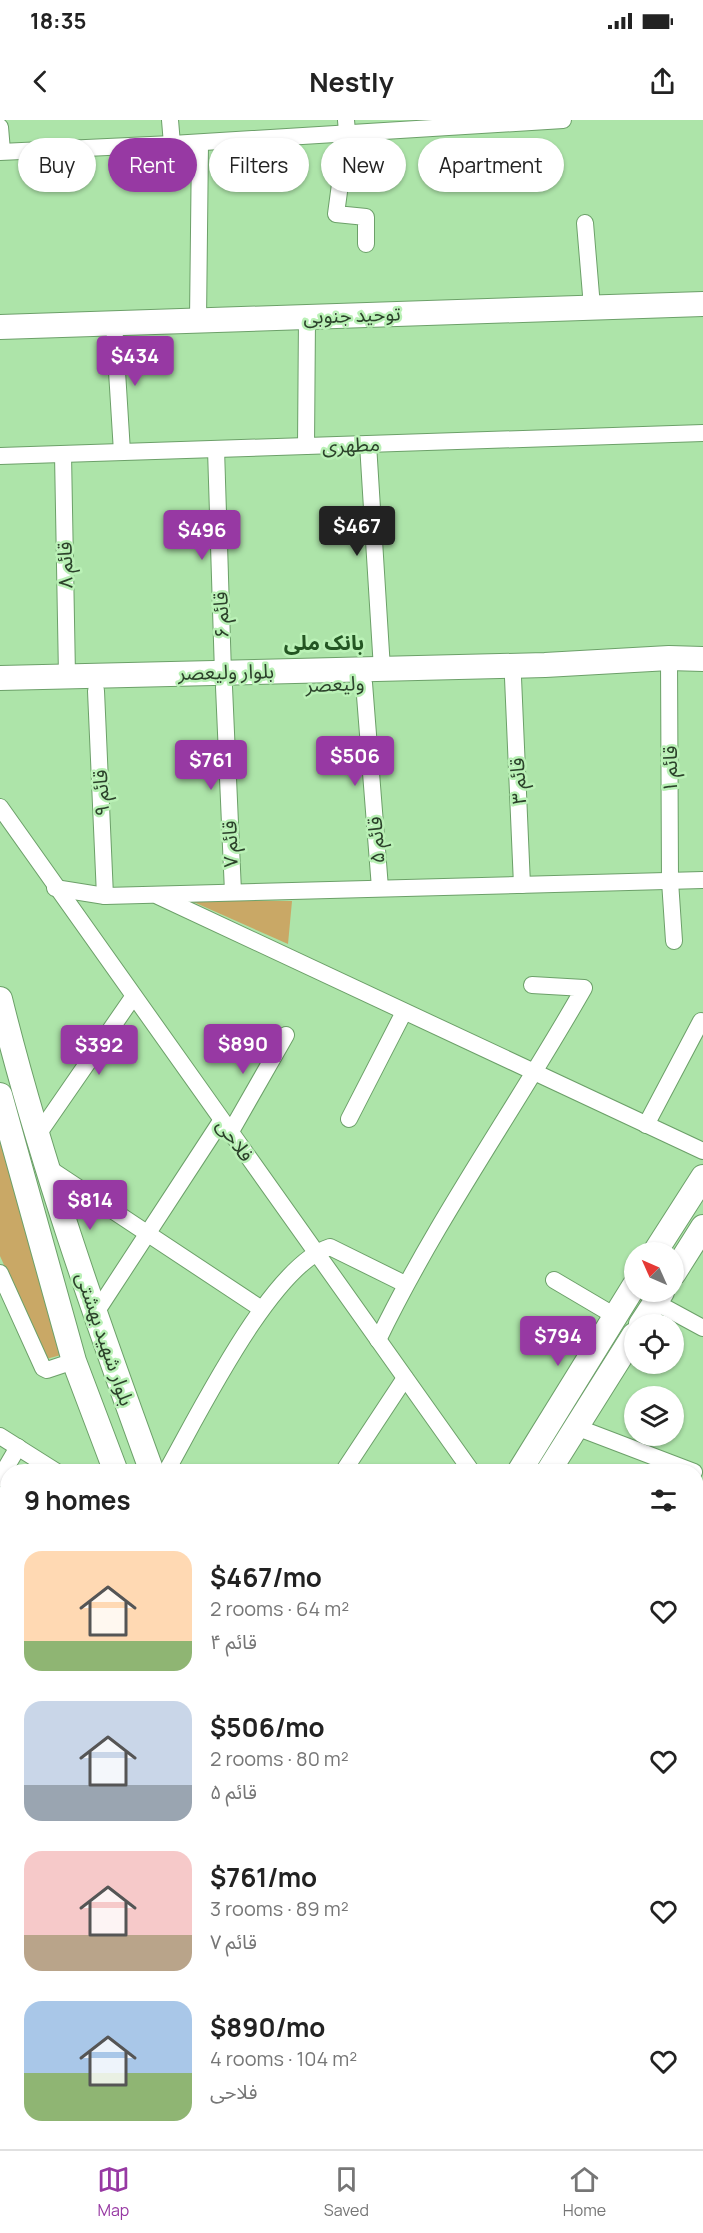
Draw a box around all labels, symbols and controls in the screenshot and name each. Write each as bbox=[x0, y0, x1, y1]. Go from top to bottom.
text: 18:35 bbox=[30, 6, 86, 36]
text: Nestly bbox=[309, 63, 394, 100]
icon: back bbox=[24, 65, 57, 98]
icon: share bbox=[646, 65, 679, 98]
chip: Buy bbox=[18, 138, 96, 192]
chip: Rent bbox=[108, 138, 197, 192]
chip: Filters bbox=[209, 138, 309, 192]
chip: New bbox=[321, 138, 406, 192]
chip: Apartment bbox=[418, 138, 564, 192]
street label: توحید جنوبی bbox=[303, 299, 401, 330]
pin: $434 bbox=[99, 336, 171, 387]
text: $434 bbox=[111, 342, 159, 369]
street label: مطهری bbox=[322, 430, 380, 459]
pin: $467 bbox=[321, 506, 393, 557]
pin: $496 bbox=[166, 510, 238, 561]
text: $467 bbox=[333, 512, 381, 539]
text: $496 bbox=[177, 516, 227, 543]
street label: قائم ۸ bbox=[51, 541, 80, 589]
street label: قائم ۶ bbox=[206, 591, 237, 639]
district label: بانک ملی bbox=[284, 628, 364, 656]
street label: بلوار ولیعصر bbox=[177, 657, 274, 686]
street label: ولیعصر bbox=[304, 669, 365, 698]
pin: $506 bbox=[319, 736, 391, 787]
pin: $761 bbox=[175, 740, 247, 791]
text: $506 bbox=[330, 742, 380, 769]
text: $761 bbox=[189, 746, 233, 773]
street label: قائم ۱ bbox=[656, 746, 685, 792]
street label: قائم ۳ bbox=[503, 757, 534, 805]
street label: قائم ۹ bbox=[86, 769, 117, 817]
street label: قائم ۵ bbox=[360, 816, 393, 864]
street label: قائم ۷ bbox=[215, 820, 246, 868]
pin: $890 bbox=[207, 1024, 279, 1075]
pin: $392 bbox=[63, 1025, 135, 1076]
text: $890 bbox=[218, 1030, 268, 1057]
text: $392 bbox=[75, 1031, 123, 1058]
street label: فلاحی bbox=[211, 1113, 260, 1167]
pin: $814 bbox=[54, 1180, 126, 1231]
text: $814 bbox=[67, 1186, 113, 1213]
north arrow bbox=[624, 1242, 684, 1302]
map controls bbox=[624, 1242, 684, 1446]
street label: بلوار شهید بهشتی bbox=[70, 1268, 141, 1409]
button: locate bbox=[624, 1314, 684, 1374]
pin: $794 bbox=[522, 1316, 594, 1367]
text: $794 bbox=[534, 1322, 582, 1349]
button: layers bbox=[624, 1386, 684, 1446]
text: 9 homes bbox=[24, 1482, 131, 1518]
icon: filters bbox=[647, 1484, 680, 1517]
text: $467/mo bbox=[210, 1559, 322, 1595]
icon: home bbox=[72, 1575, 144, 1647]
text: 2 rooms · 64 m² bbox=[210, 1595, 349, 1622]
icon: heart bbox=[647, 1595, 680, 1628]
text: قائم ۴ bbox=[210, 1628, 257, 1655]
text: $506/mo bbox=[210, 1709, 325, 1745]
icon: home bbox=[72, 1725, 144, 1797]
text: 2 rooms · 80 m² bbox=[210, 1745, 349, 1772]
icon: heart bbox=[647, 1745, 680, 1778]
text: قائم ۵ bbox=[210, 1778, 257, 1805]
text: $761/mo bbox=[210, 1859, 317, 1895]
icon: home bbox=[72, 1875, 144, 1947]
text: 3 rooms · 89 m² bbox=[210, 1895, 349, 1922]
icon: heart bbox=[647, 1895, 680, 1928]
text: قائم ۷ bbox=[210, 1928, 257, 1955]
text: $890/mo bbox=[210, 2009, 325, 2045]
icon: home bbox=[72, 2025, 144, 2097]
text: 4 rooms · 104 m² bbox=[210, 2045, 357, 2072]
icon: heart bbox=[647, 2045, 680, 2078]
text: فلاحی bbox=[210, 2078, 257, 2105]
tab: Map bbox=[97, 2163, 130, 2221]
tab: Saved bbox=[324, 2163, 369, 2221]
tab: Home bbox=[563, 2163, 606, 2221]

